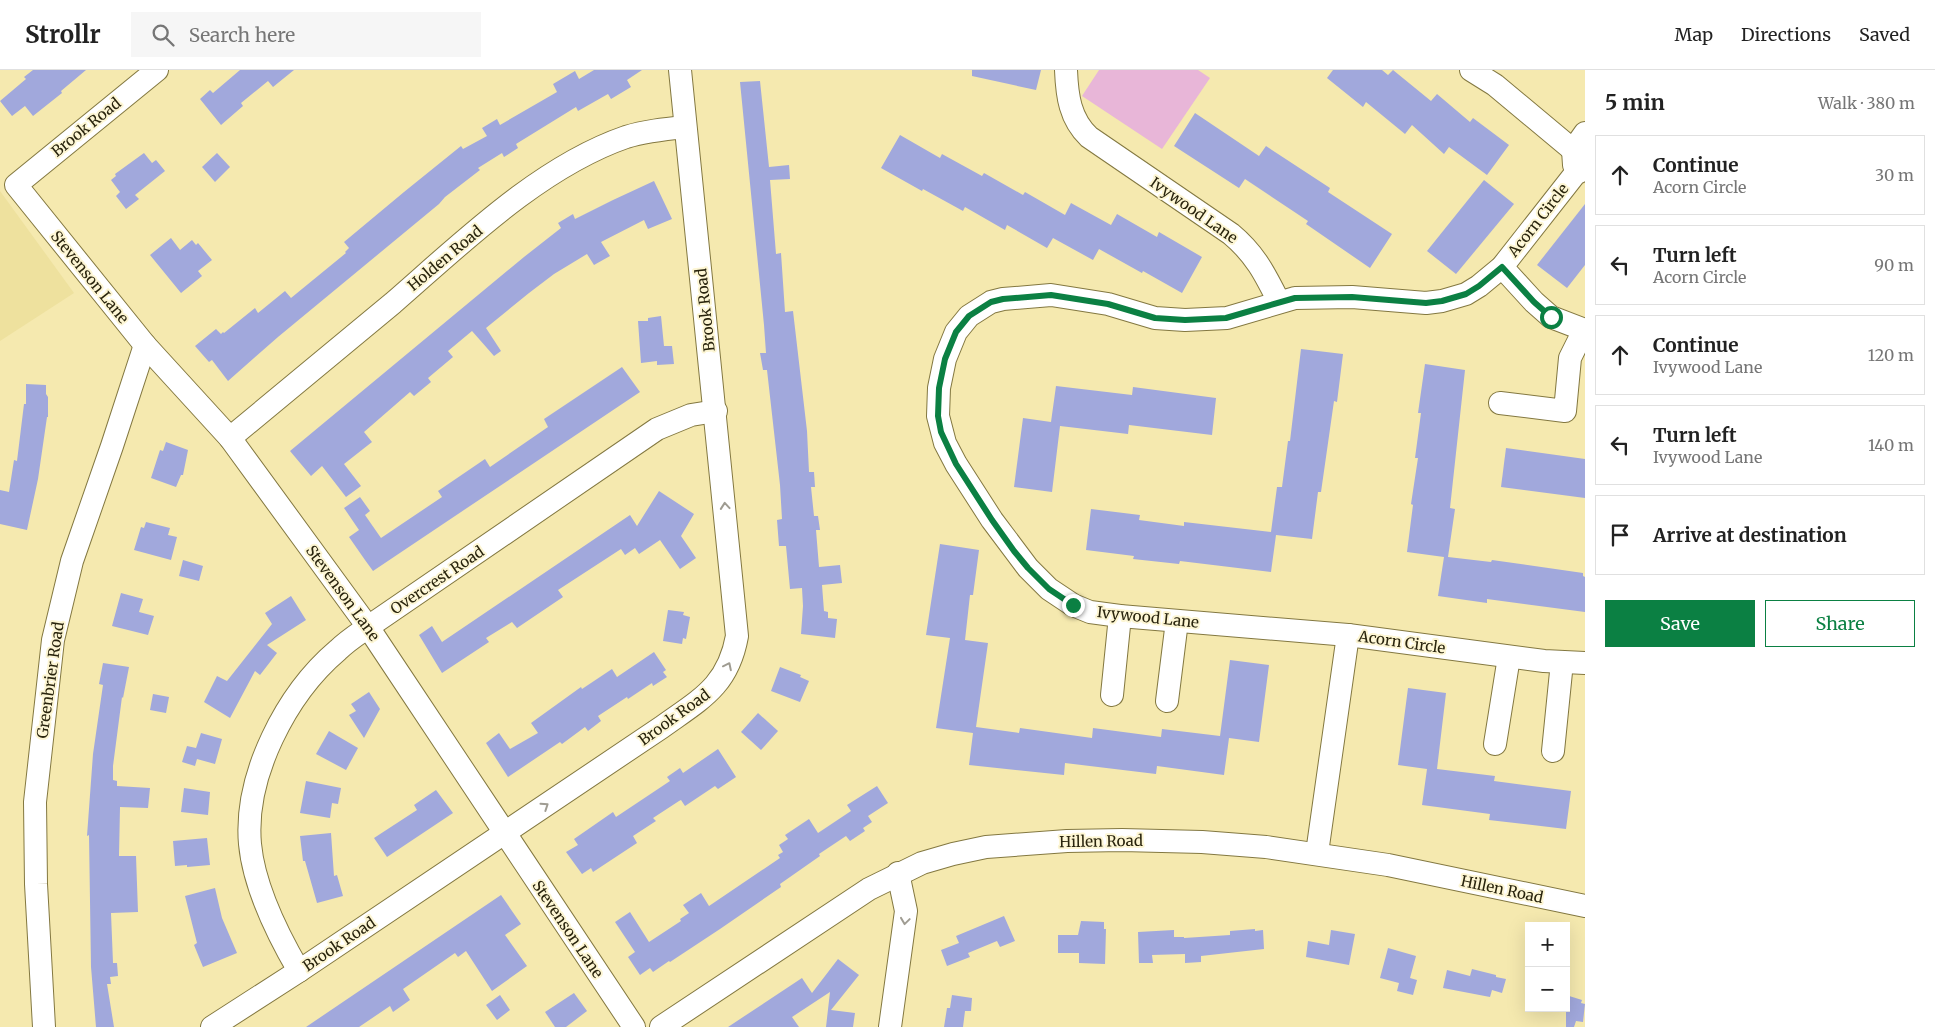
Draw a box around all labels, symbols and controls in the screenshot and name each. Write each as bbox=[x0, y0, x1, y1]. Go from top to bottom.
search box bbox=[131, 12, 481, 57]
text: Strollr bbox=[25, 19, 101, 50]
icon: search bbox=[149, 21, 177, 49]
text: Search here bbox=[189, 23, 295, 47]
text: Map bbox=[1675, 23, 1713, 46]
text: Directions bbox=[1741, 23, 1831, 46]
text: Saved bbox=[1859, 23, 1910, 46]
text: 5 min bbox=[1605, 89, 1665, 116]
street label: Brook Road bbox=[48, 93, 124, 161]
text: Walk · 380 m bbox=[1818, 93, 1915, 113]
text: Continue bbox=[1653, 153, 1739, 177]
icon: ahead bbox=[1606, 161, 1634, 189]
text: 30 m bbox=[1875, 165, 1914, 185]
street label: Ivywood Lane bbox=[1147, 173, 1242, 247]
text: Acorn Circle bbox=[1653, 177, 1746, 197]
street label: Acorn Circle bbox=[1503, 179, 1573, 261]
street label: Holden Road bbox=[404, 221, 486, 295]
street label: Stevenson Lane bbox=[47, 227, 133, 327]
text: Turn left bbox=[1653, 243, 1737, 267]
icon: left bbox=[1606, 251, 1634, 279]
text: 90 m bbox=[1874, 255, 1914, 275]
street label: Brook Road bbox=[691, 267, 719, 353]
text: Acorn Circle bbox=[1653, 267, 1746, 287]
route start bbox=[1540, 306, 1563, 329]
text: Continue bbox=[1653, 333, 1739, 357]
icon: ahead bbox=[1606, 341, 1634, 369]
text: 120 m bbox=[1868, 345, 1914, 365]
text: Ivywood Lane bbox=[1653, 357, 1762, 377]
text: Turn left bbox=[1653, 423, 1737, 447]
icon: left bbox=[1606, 431, 1634, 459]
text: 140 m bbox=[1868, 435, 1914, 455]
text: Ivywood Lane bbox=[1653, 447, 1762, 467]
one-way arrow bbox=[720, 501, 731, 509]
icon: arrive bbox=[1606, 521, 1634, 549]
text: Arrive at destination bbox=[1653, 523, 1847, 547]
street label: Stevenson Lane bbox=[302, 541, 384, 645]
street label: Overcrest Road bbox=[387, 542, 487, 618]
route end bbox=[1062, 594, 1085, 617]
button: Save bbox=[1605, 600, 1755, 647]
button: Share bbox=[1765, 600, 1915, 647]
street label: Ivywood Lane bbox=[1096, 602, 1200, 632]
street label: Greenbrier Road bbox=[32, 620, 68, 740]
street label: Acorn Circle bbox=[1356, 626, 1447, 658]
one-way arrow bbox=[722, 662, 732, 671]
street label: Brook Road bbox=[635, 685, 713, 749]
one-way arrow bbox=[540, 802, 549, 812]
street label: Hillen Road bbox=[1059, 831, 1143, 851]
street label: Hillen Road bbox=[1459, 871, 1545, 907]
street label: Stevenson Lane bbox=[528, 877, 608, 982]
street label: Brook Road bbox=[299, 913, 379, 975]
one-way arrow bbox=[900, 917, 911, 925]
map controls bbox=[1525, 922, 1570, 1012]
button: + bbox=[1525, 922, 1570, 967]
button: − bbox=[1525, 967, 1570, 1012]

